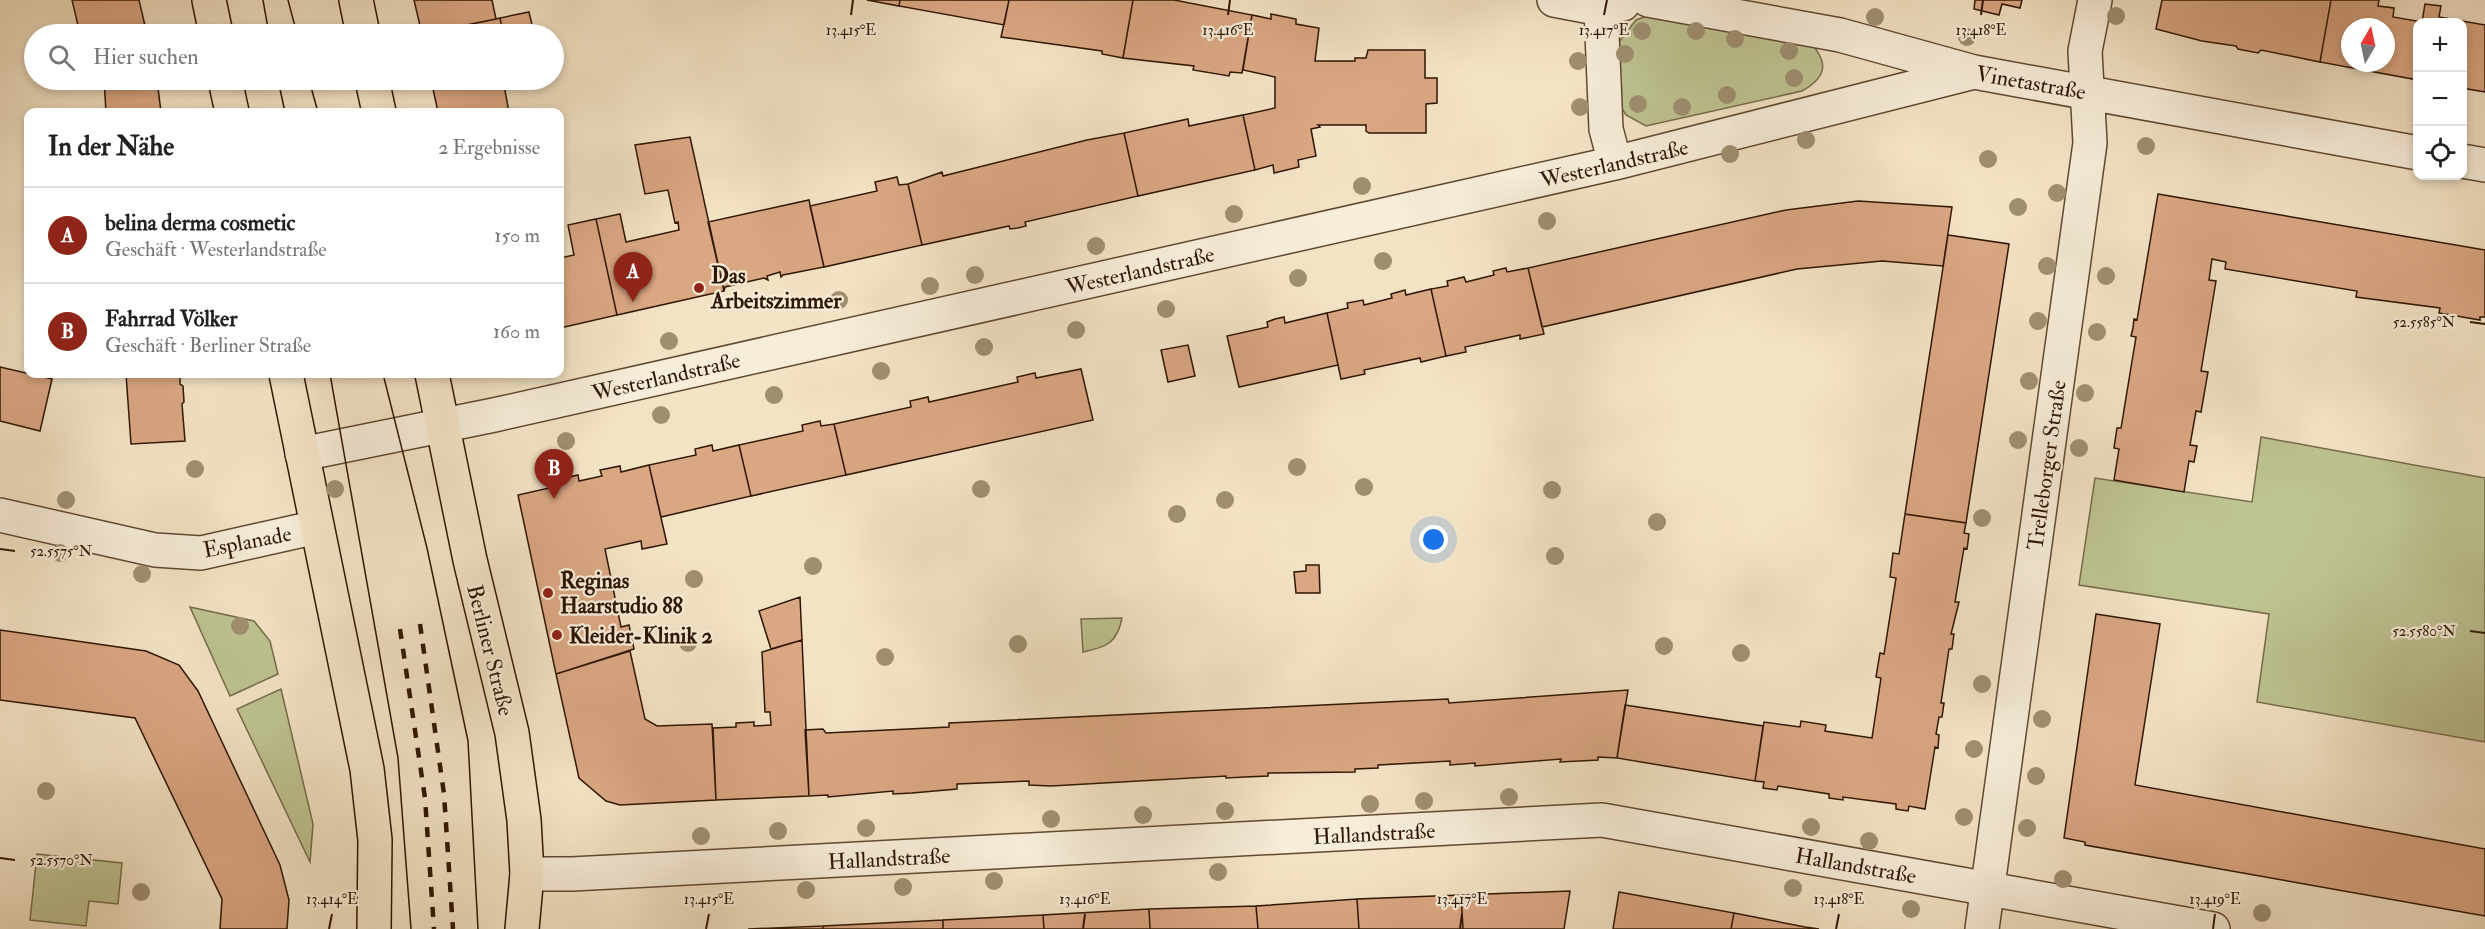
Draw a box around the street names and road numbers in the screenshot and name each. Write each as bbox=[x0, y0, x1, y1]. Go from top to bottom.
street label: Vinetastraße bbox=[1974, 60, 2088, 106]
street label: Westerlandstraße bbox=[1536, 133, 1691, 195]
street label: Westerlandstraße bbox=[1062, 240, 1217, 302]
street label: Westerlandstraße bbox=[588, 346, 743, 408]
street label: Trelleborger Straße bbox=[2021, 378, 2073, 552]
street label: Esplanade bbox=[201, 520, 294, 565]
street label: Berliner Straße bbox=[460, 582, 520, 719]
street label: Hallandstraße bbox=[1312, 817, 1436, 851]
street label: Hallandstraße bbox=[827, 842, 951, 876]
street label: Hallandstraße bbox=[1793, 842, 1919, 890]

